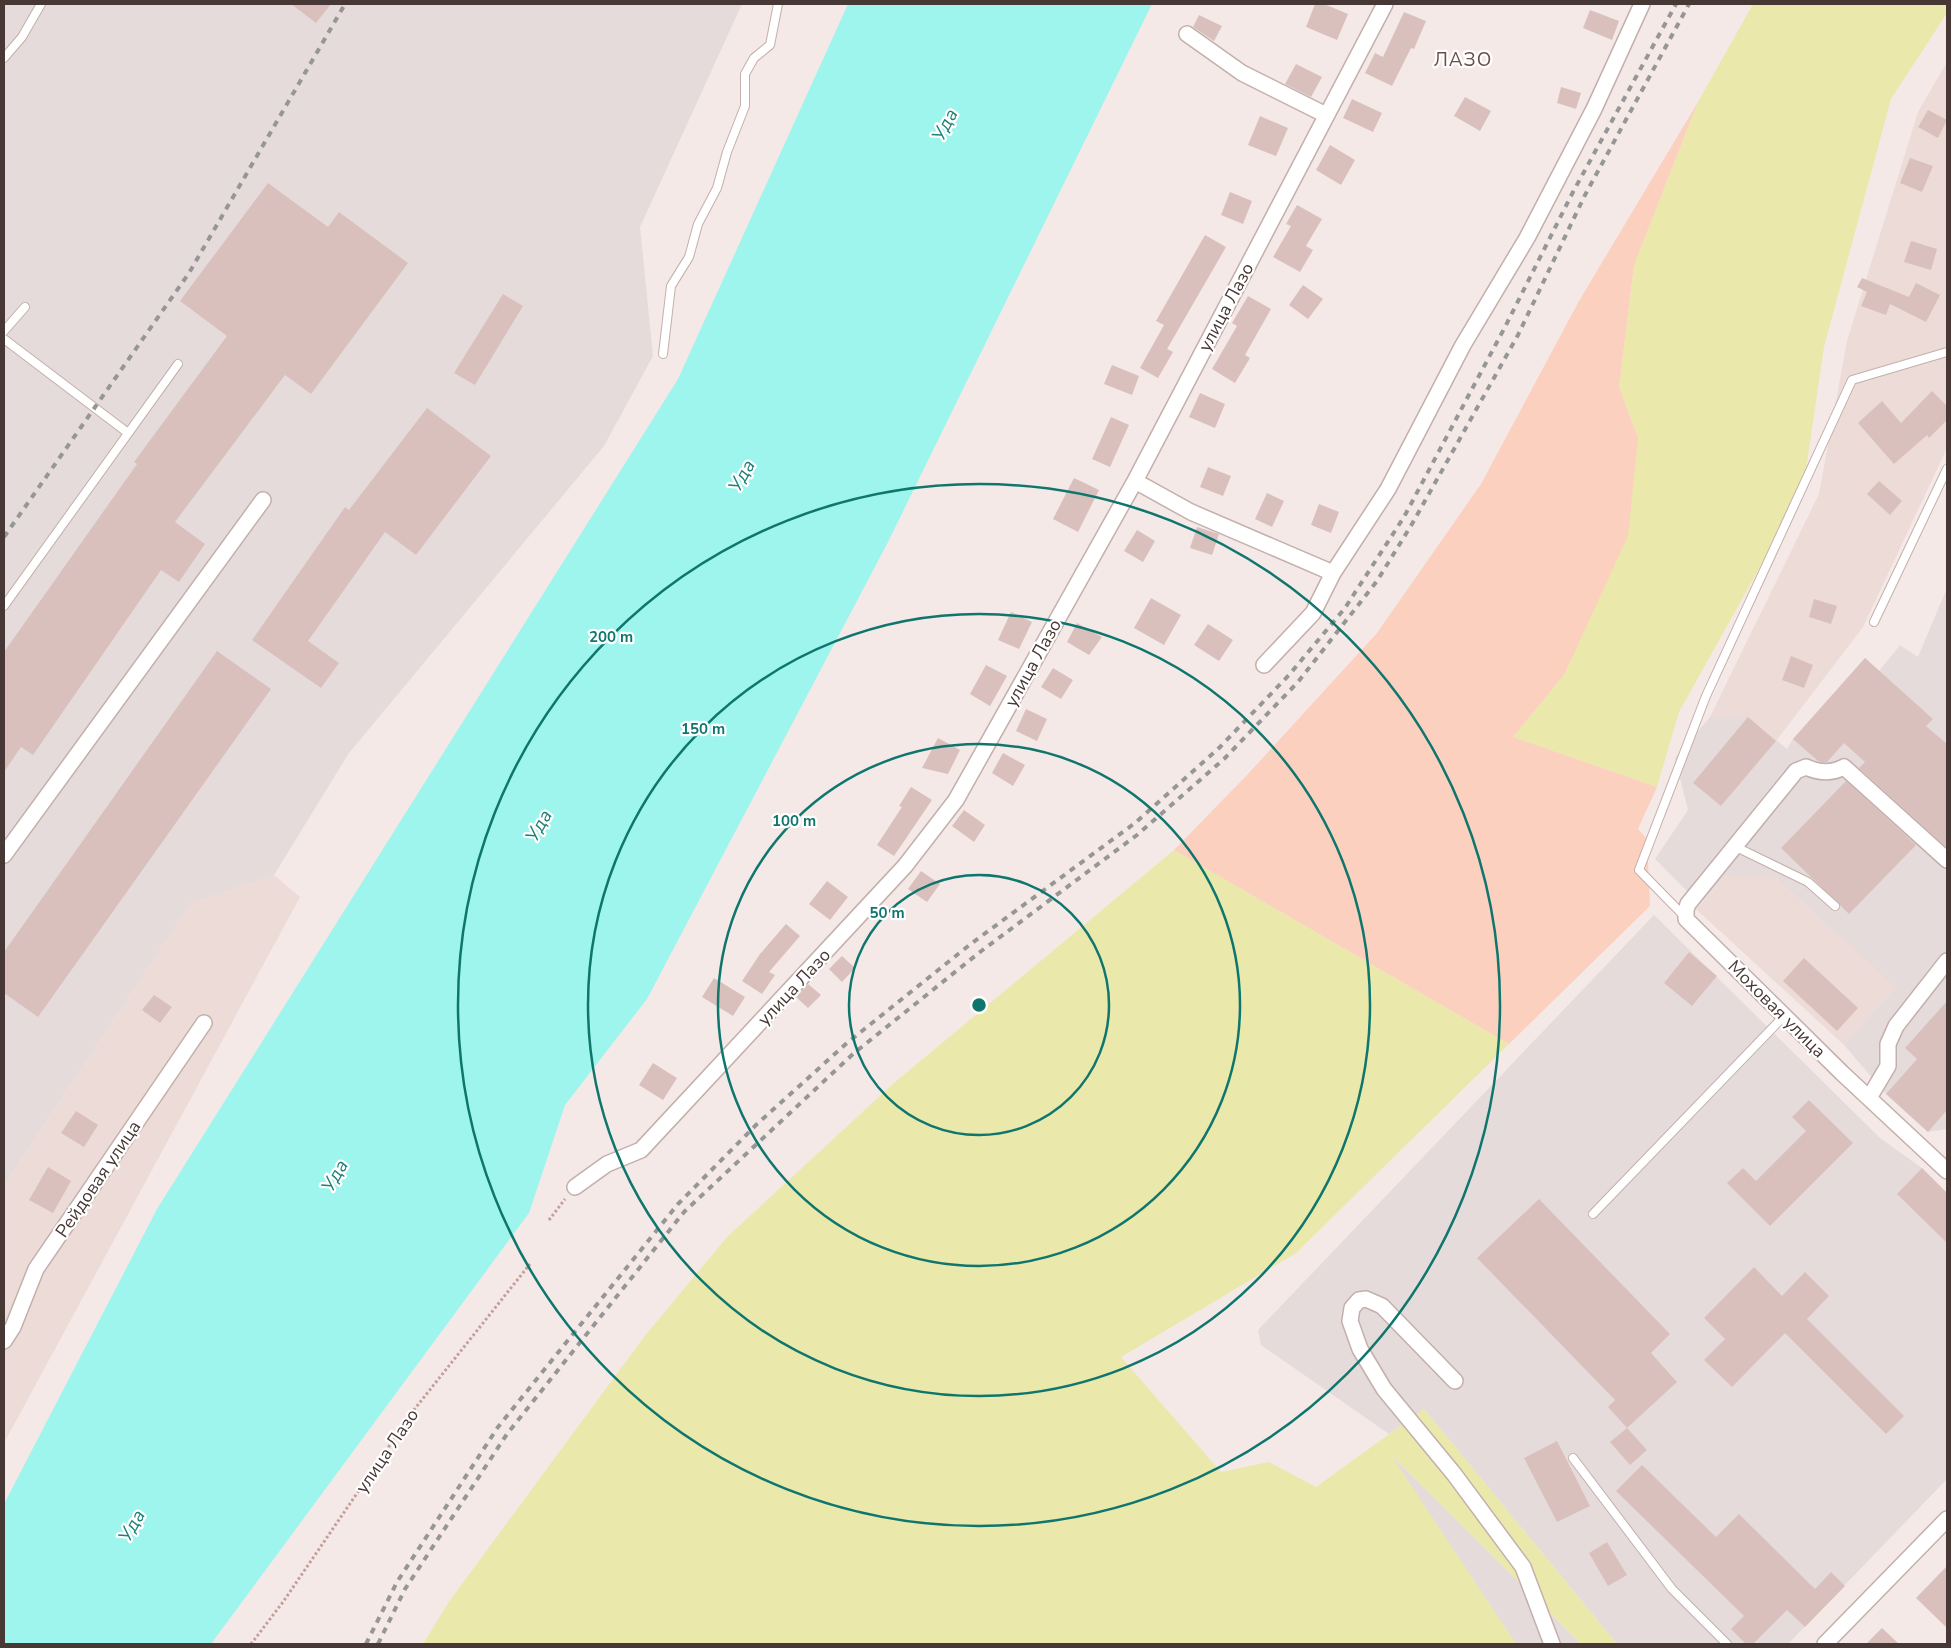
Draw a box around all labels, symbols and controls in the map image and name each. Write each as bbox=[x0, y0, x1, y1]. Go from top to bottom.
district label: ЛАЗО bbox=[1434, 47, 1492, 73]
water label: Уда bbox=[926, 104, 964, 146]
street label: улица Лазо bbox=[1193, 259, 1259, 355]
water label: Уда bbox=[722, 455, 762, 497]
street label: улица Лазо bbox=[999, 615, 1067, 711]
text: 200 m bbox=[589, 627, 633, 647]
text: 150 m bbox=[681, 719, 725, 739]
water label: Уда bbox=[519, 805, 559, 847]
text: 100 m bbox=[772, 811, 816, 831]
text: 50 m bbox=[869, 903, 905, 923]
street label: улица Лазо bbox=[752, 943, 836, 1031]
street label: Моховая улица bbox=[1723, 955, 1831, 1063]
centre of rings bbox=[970, 996, 988, 1014]
street label: Рейдовая улица bbox=[50, 1116, 146, 1242]
water label: Уда bbox=[315, 1155, 355, 1197]
street label: улица Лазо bbox=[350, 1404, 424, 1498]
water label: Уда bbox=[112, 1505, 152, 1547]

